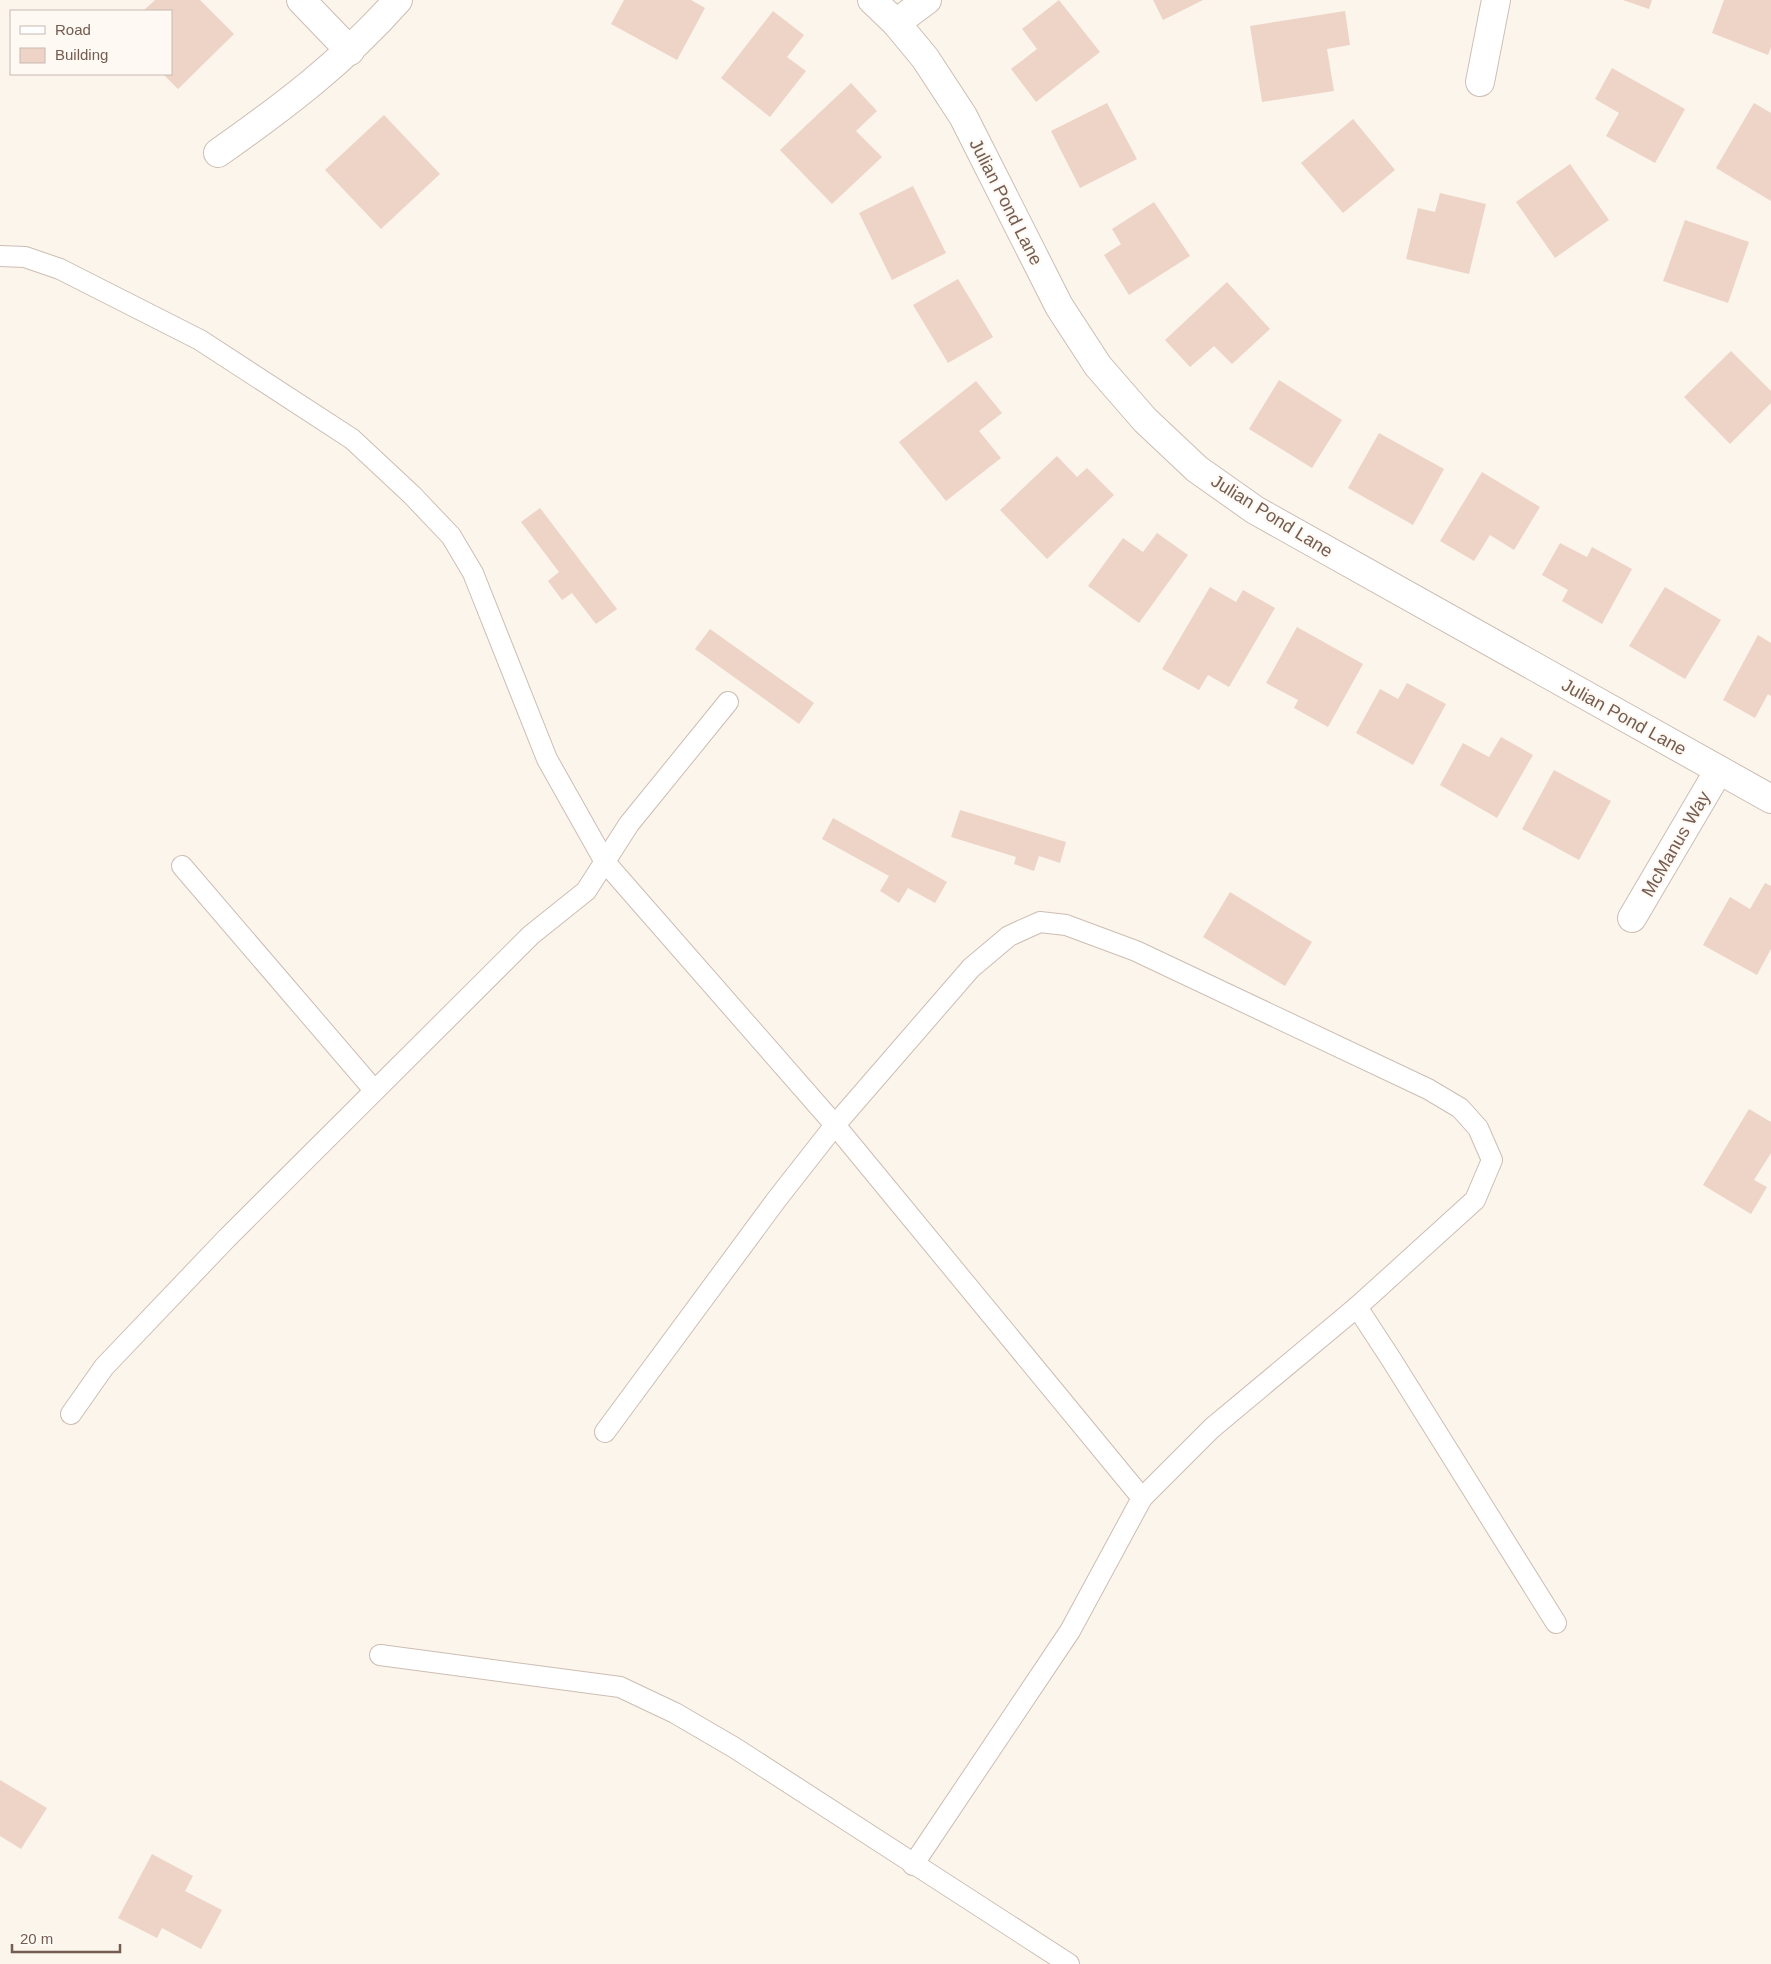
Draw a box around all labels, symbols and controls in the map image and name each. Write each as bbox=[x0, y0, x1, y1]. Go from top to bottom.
legend bbox=[10, 10, 172, 75]
text: Road bbox=[55, 21, 91, 38]
text: Building bbox=[55, 46, 108, 63]
street label: Julian Pond Lane bbox=[966, 135, 1046, 269]
street label: Julian Pond Lane bbox=[1208, 471, 1336, 561]
street label: Julian Pond Lane bbox=[1558, 675, 1690, 759]
street label: McManus Way bbox=[1638, 788, 1714, 900]
scale bar bbox=[12, 1922, 120, 1954]
text: 20 m bbox=[20, 1930, 53, 1947]

